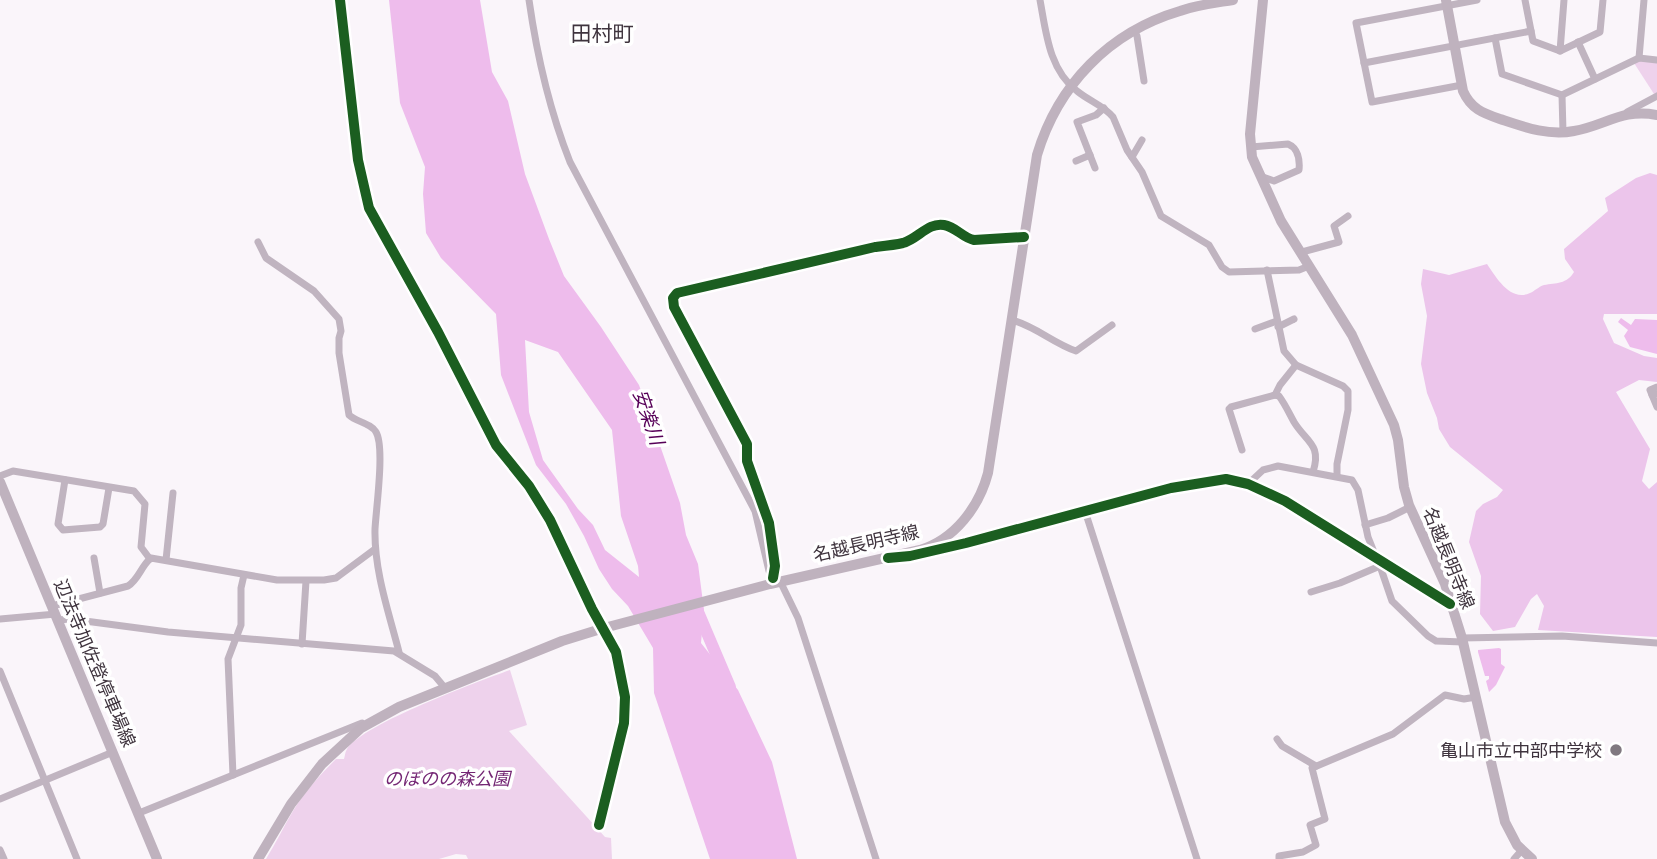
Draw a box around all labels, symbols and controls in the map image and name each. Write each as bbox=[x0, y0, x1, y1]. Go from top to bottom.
district label: 田村町 bbox=[571, 20, 634, 47]
water label: 安楽川 bbox=[628, 386, 670, 450]
street label: 名越長明寺線 bbox=[1418, 504, 1480, 612]
street label: 名越長明寺線 bbox=[811, 520, 921, 566]
street label: 辺法寺加佐登停車場線 bbox=[49, 576, 141, 750]
place label: 亀山市立中部中学校 bbox=[1440, 739, 1602, 762]
marker: 亀山市立中部中学校 bbox=[1608, 742, 1624, 758]
park label: のぼのの森公園 bbox=[384, 767, 513, 790]

